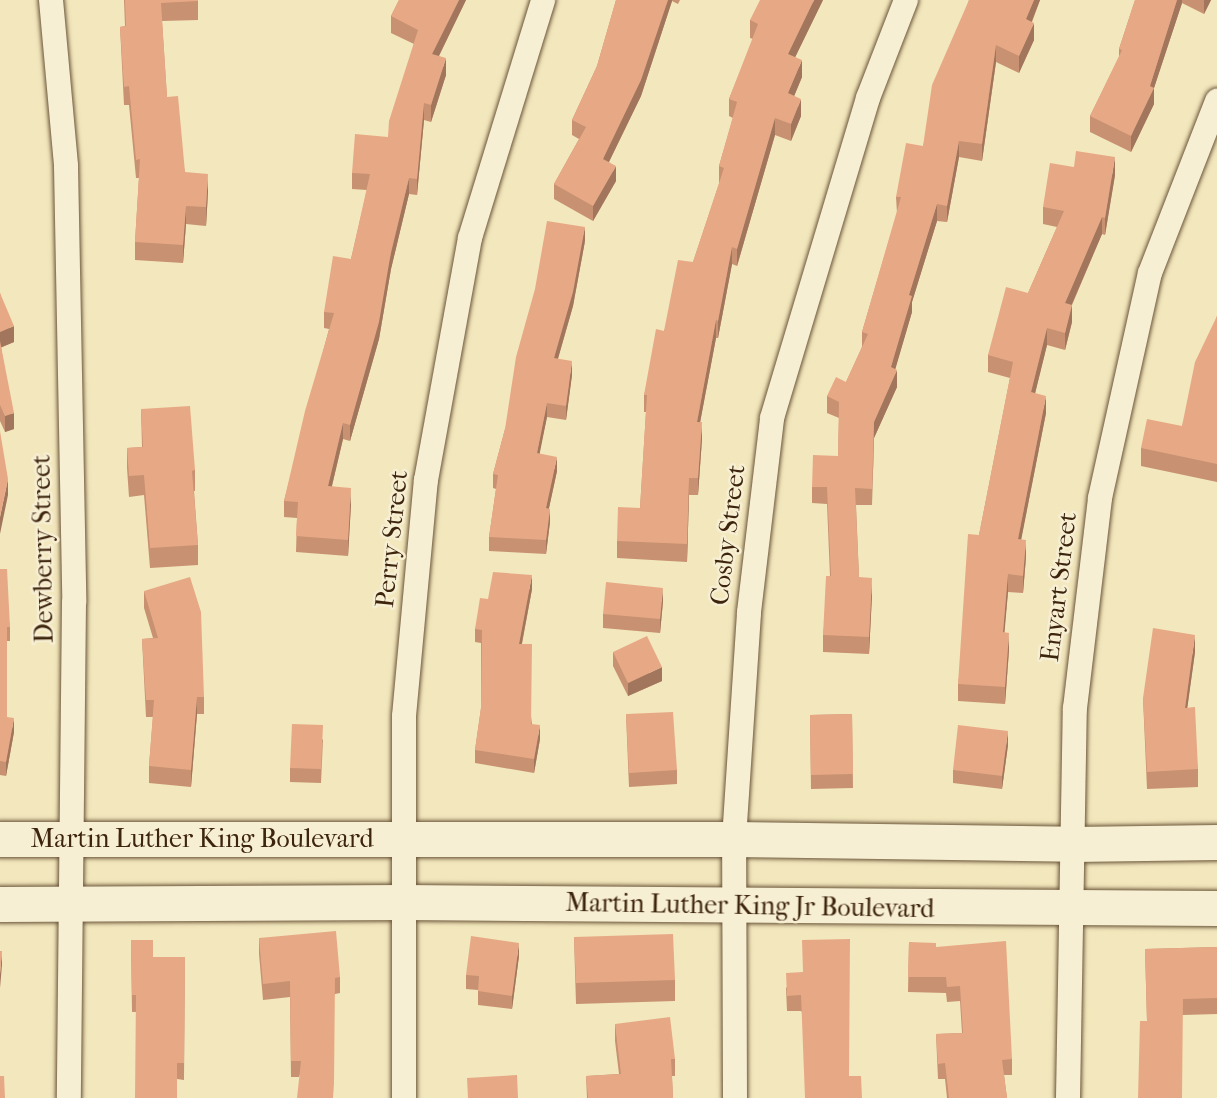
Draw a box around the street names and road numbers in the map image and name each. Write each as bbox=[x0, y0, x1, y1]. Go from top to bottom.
street label: Dewberry Street bbox=[26, 455, 60, 643]
street label: Cosby Street bbox=[704, 463, 752, 607]
street label: Perry Street bbox=[369, 469, 415, 609]
street label: Enyart Street bbox=[1034, 510, 1084, 664]
street label: Martin Luther King Boulevard bbox=[30, 823, 374, 855]
street label: Martin Luther King Jr Boulevard bbox=[565, 887, 935, 925]

